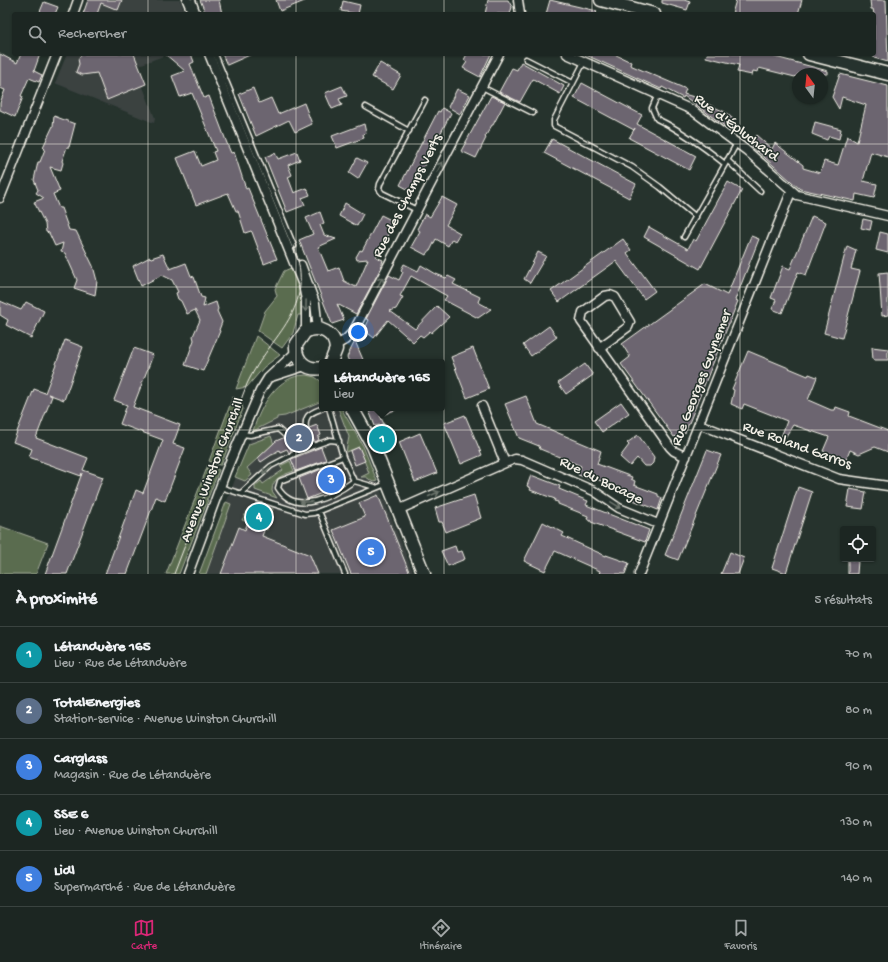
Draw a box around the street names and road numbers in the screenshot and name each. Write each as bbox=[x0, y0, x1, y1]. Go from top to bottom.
street label: Rue d'Épluchard bbox=[690, 90, 783, 166]
street label: Rue des Champs Verts bbox=[369, 131, 447, 261]
street label: Rue Georges Guynemer bbox=[668, 306, 737, 449]
street label: Avenue Winston Churchill bbox=[177, 395, 249, 545]
street label: Rue Roland Garros bbox=[740, 418, 854, 474]
street label: Rue du Bocage bbox=[556, 453, 646, 509]

